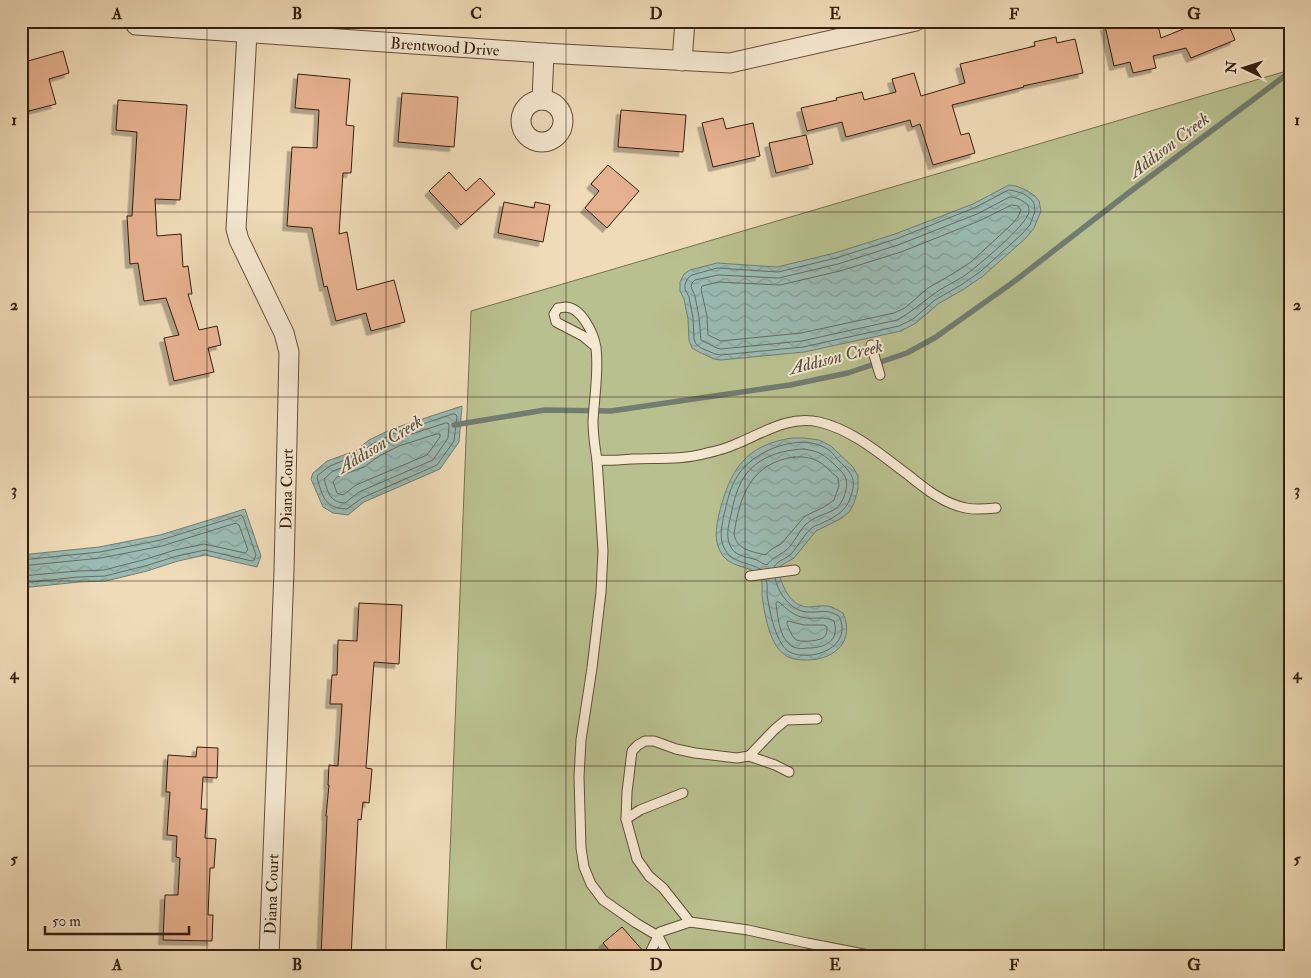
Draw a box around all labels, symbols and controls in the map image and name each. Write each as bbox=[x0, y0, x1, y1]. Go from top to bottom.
text: A bbox=[111, 4, 123, 24]
text: B bbox=[292, 4, 302, 24]
text: C bbox=[470, 4, 482, 24]
text: D bbox=[649, 4, 663, 24]
text: E bbox=[829, 4, 841, 24]
text: F bbox=[1009, 4, 1019, 24]
text: G bbox=[1187, 4, 1201, 24]
street label: Brentwood Drive bbox=[390, 33, 501, 61]
north arrow bbox=[1218, 42, 1268, 92]
text: N bbox=[1223, 60, 1240, 75]
water label: Addison Creek bbox=[1123, 108, 1214, 184]
text: 1 bbox=[11, 110, 17, 130]
text: 1 bbox=[1294, 110, 1300, 130]
text: 2 bbox=[10, 295, 18, 315]
text: 2 bbox=[1293, 295, 1301, 315]
water label: Addison Creek bbox=[785, 335, 885, 381]
water label: Addison Creek bbox=[332, 410, 427, 480]
street label: Diana Court bbox=[276, 448, 298, 530]
text: 3 bbox=[11, 480, 17, 500]
text: 3 bbox=[1294, 480, 1300, 500]
text: 4 bbox=[9, 664, 20, 684]
text: 4 bbox=[1292, 664, 1303, 684]
text: 5 bbox=[10, 849, 18, 869]
text: 5 bbox=[1293, 849, 1301, 869]
street label: Diana Court bbox=[261, 853, 283, 935]
scale bar bbox=[45, 903, 189, 935]
text: 50 m bbox=[52, 912, 81, 931]
text: A bbox=[111, 955, 123, 975]
text: B bbox=[292, 955, 302, 975]
text: C bbox=[470, 955, 482, 975]
text: D bbox=[649, 955, 663, 975]
text: E bbox=[829, 955, 841, 975]
text: F bbox=[1009, 955, 1019, 975]
text: G bbox=[1187, 955, 1201, 975]

